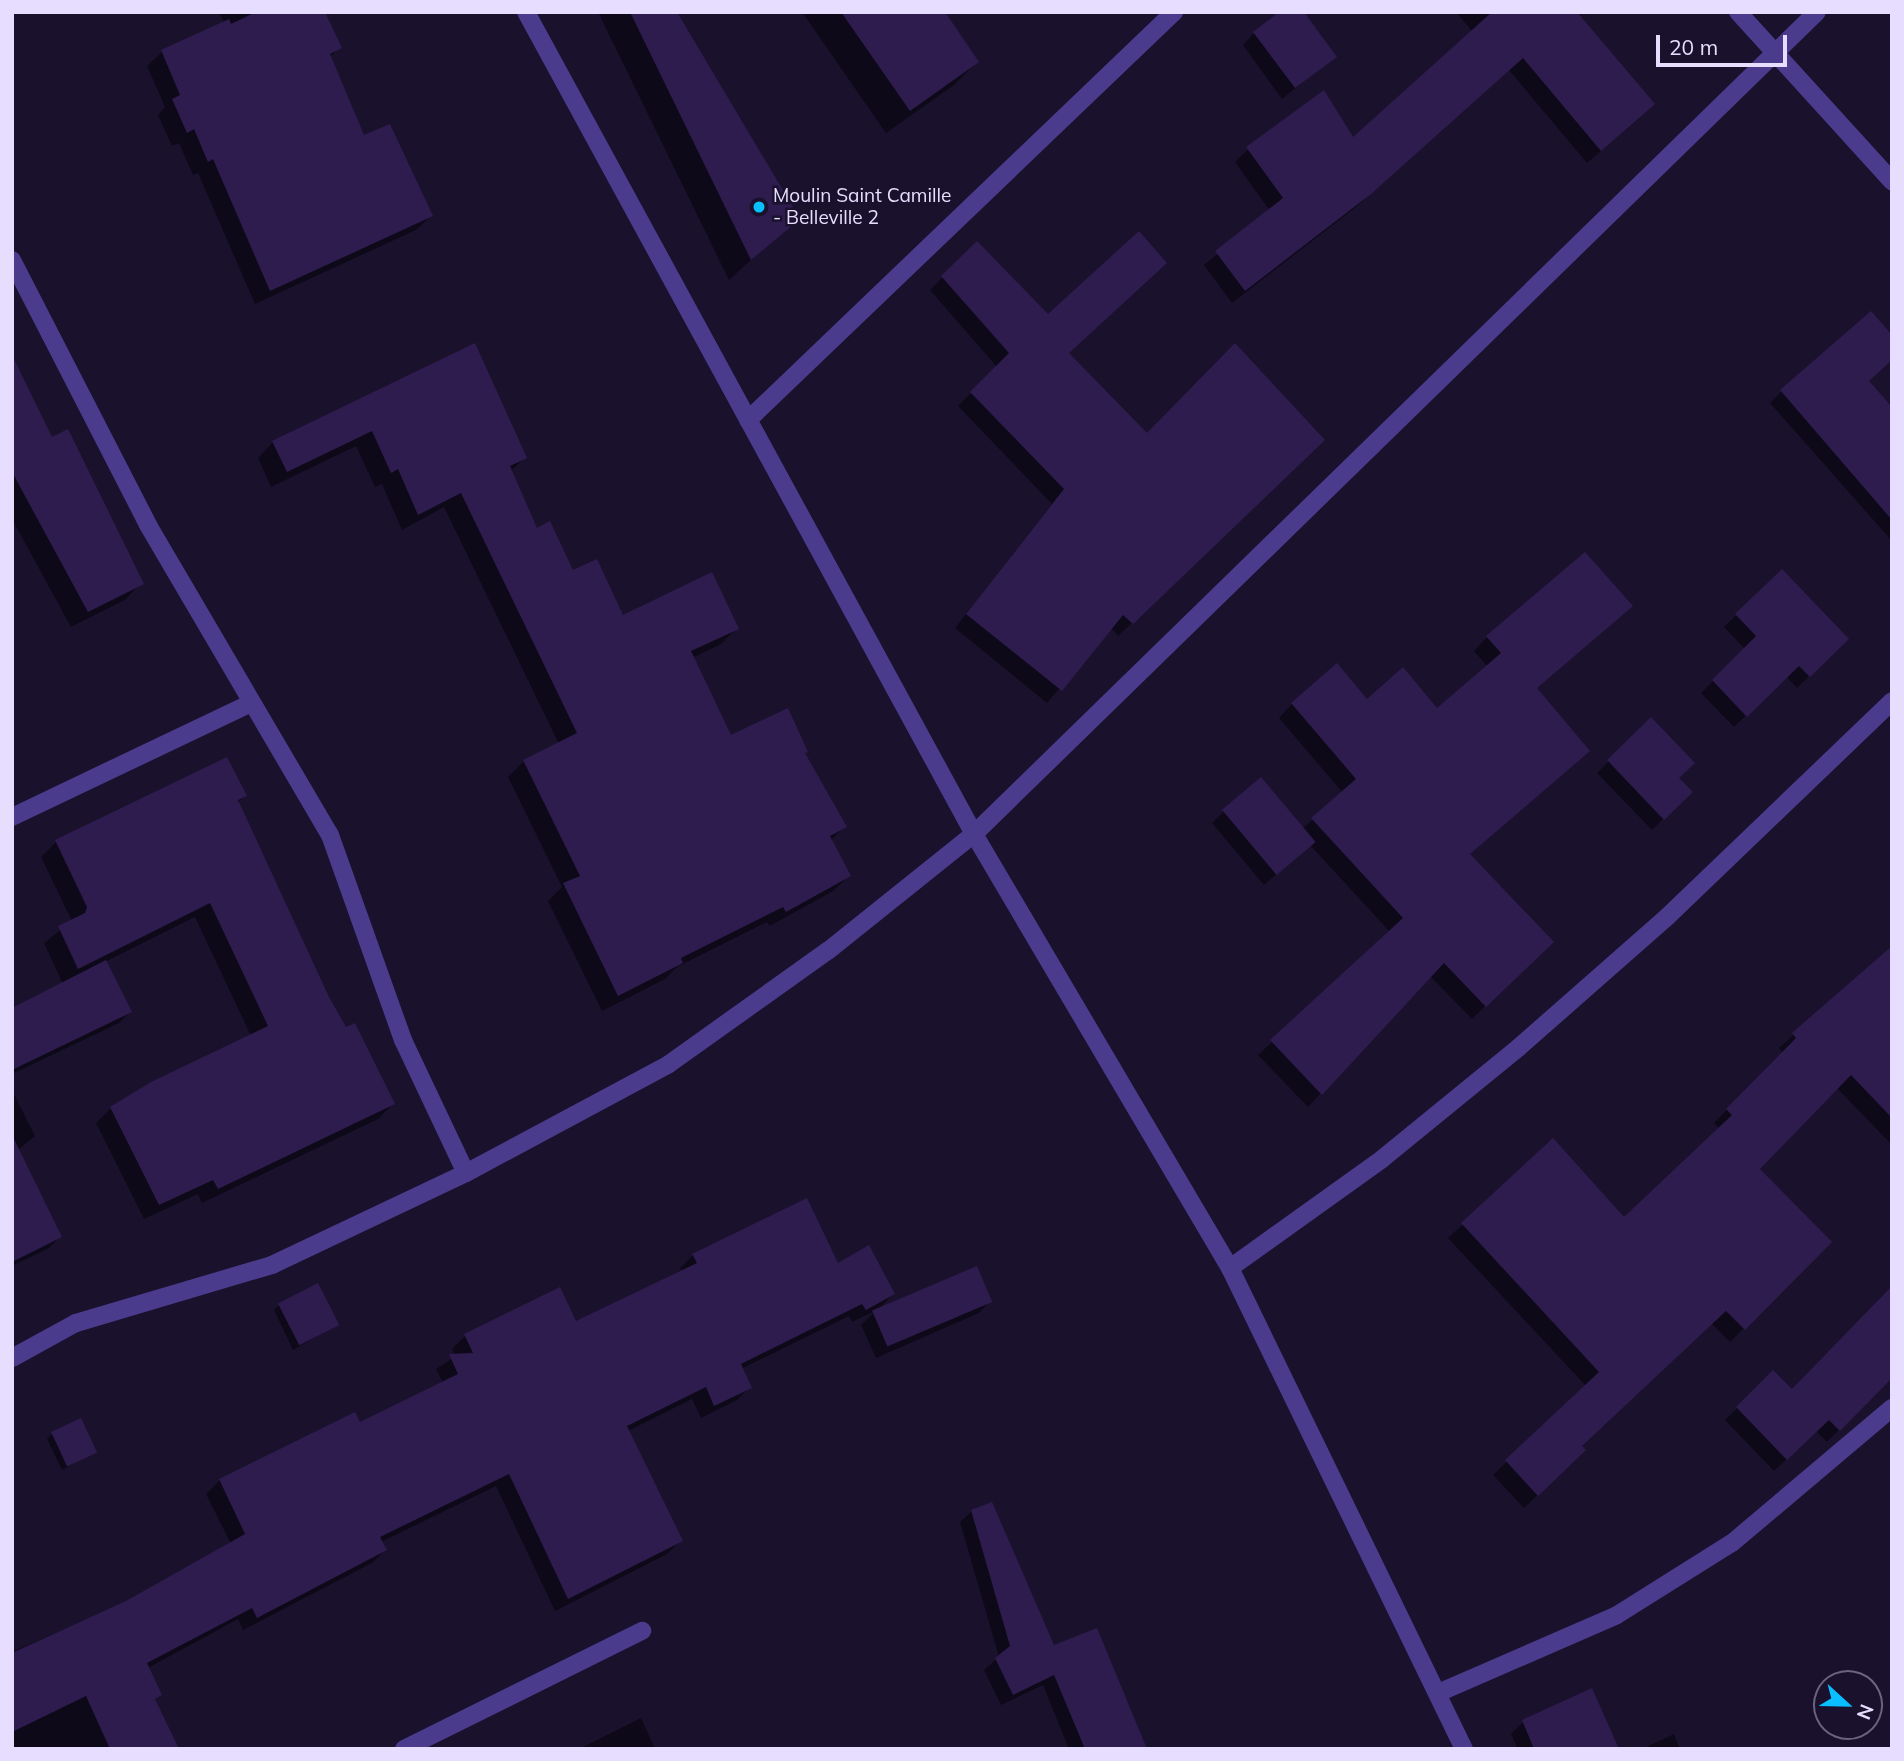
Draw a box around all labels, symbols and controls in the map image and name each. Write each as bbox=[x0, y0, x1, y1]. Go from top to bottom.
scale bar bbox=[1659, 21, 1790, 65]
text: 20 m bbox=[1669, 34, 1718, 60]
place label: Moulin Saint Camille - Belleville 2 bbox=[773, 185, 951, 229]
marker: Moulin Saint Camille - Belleville 2 bbox=[751, 199, 767, 215]
north arrow bbox=[1813, 1670, 1883, 1740]
text: N bbox=[1852, 1701, 1879, 1723]

